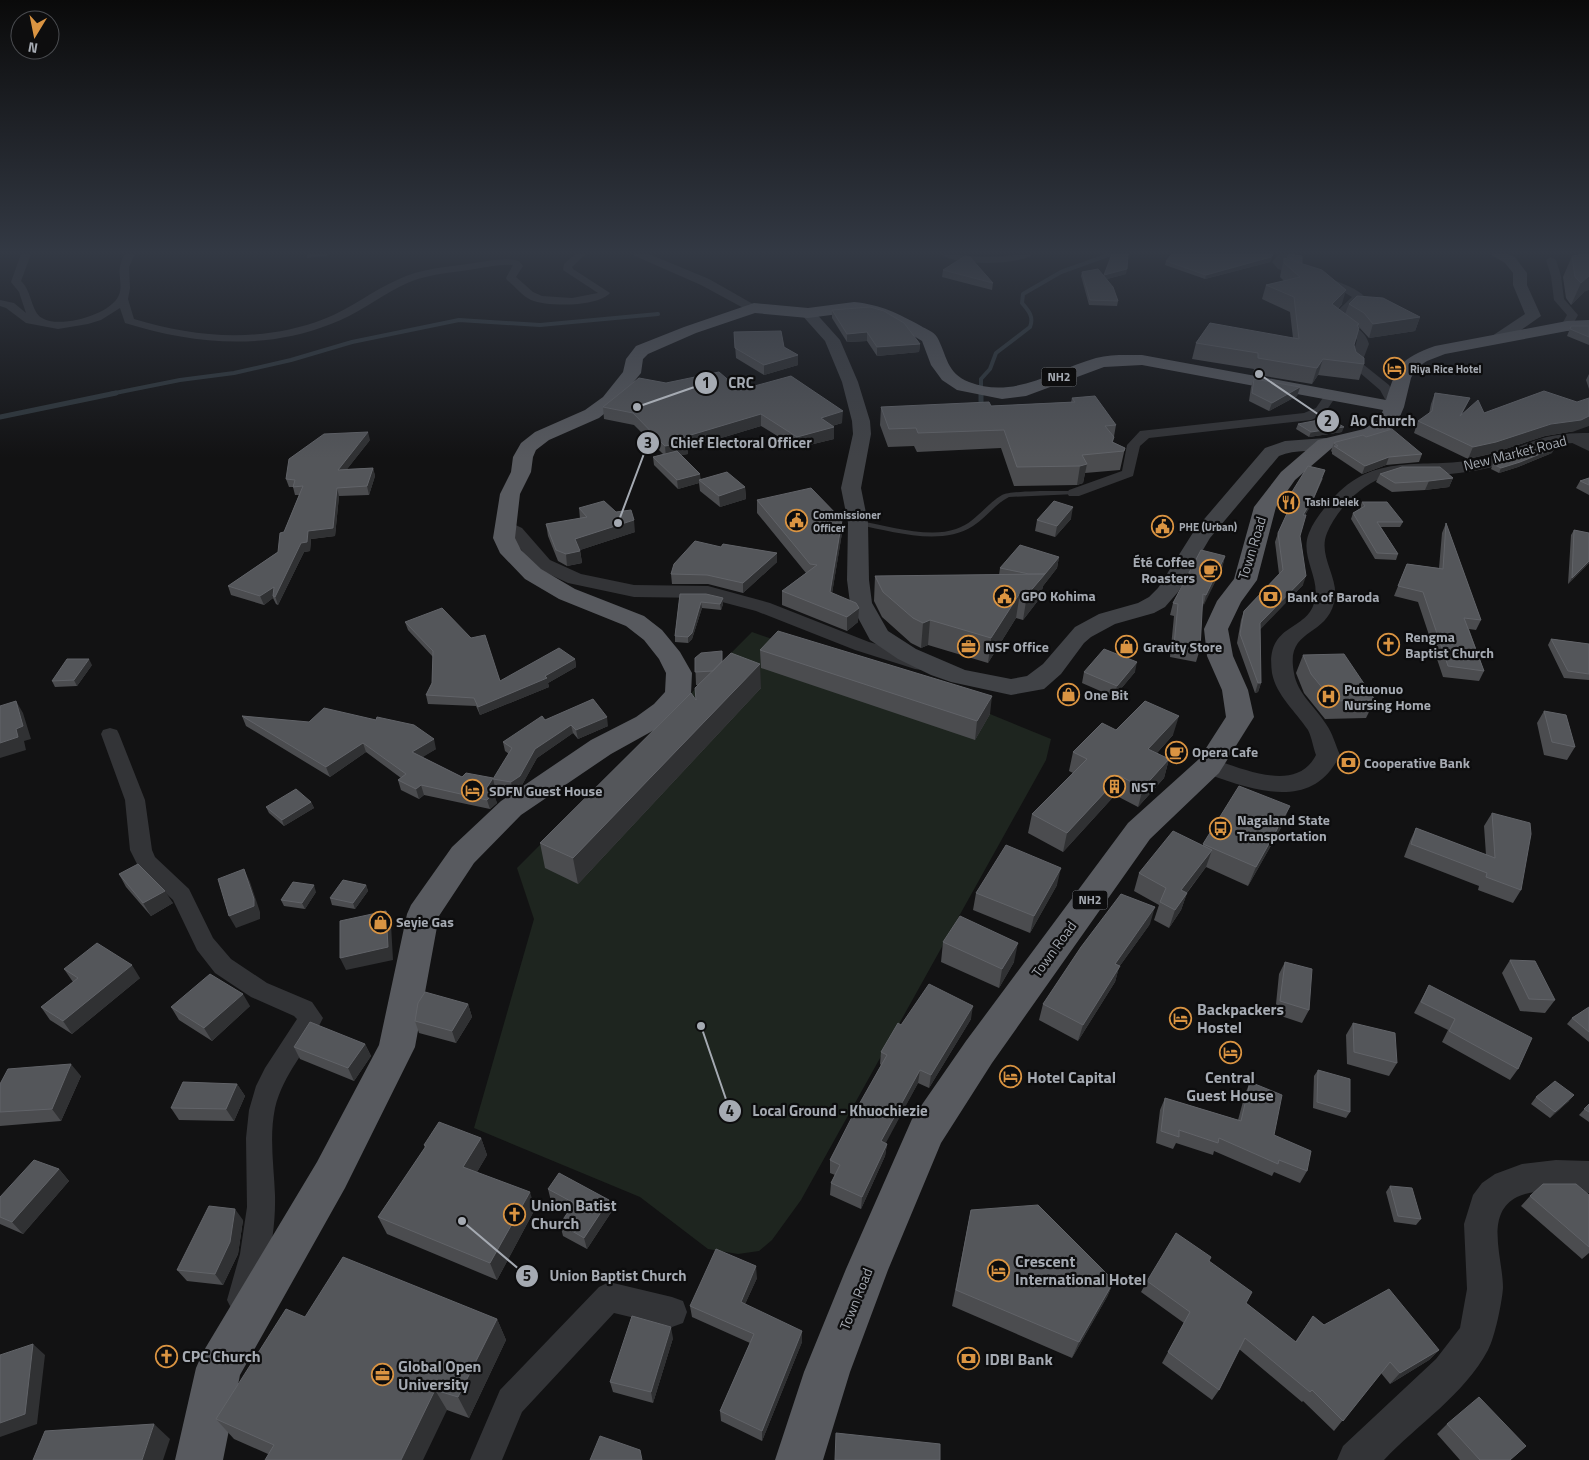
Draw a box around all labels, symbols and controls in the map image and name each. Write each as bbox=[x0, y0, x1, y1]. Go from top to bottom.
north arrow bbox=[10, 10, 60, 60]
text: N bbox=[26, 37, 39, 59]
hotel icon: Riya Rice Hotel bbox=[1382, 357, 1406, 381]
place label: Riya Rice Hotel bbox=[1410, 361, 1482, 377]
callout: CRC bbox=[694, 368, 764, 398]
road number: NH2 bbox=[1042, 368, 1076, 387]
text: 1 bbox=[702, 371, 710, 394]
text: CRC bbox=[728, 371, 754, 394]
callout: Ao Church bbox=[1315, 406, 1426, 436]
text: 2 bbox=[1324, 409, 1332, 432]
text: Ao Church bbox=[1350, 409, 1416, 432]
callout: Chief Electoral Officer bbox=[635, 428, 822, 458]
street label: New Market Road bbox=[1461, 430, 1569, 475]
text: 3 bbox=[644, 431, 652, 454]
text: Chief Electoral Officer bbox=[670, 431, 812, 454]
restaurant icon: Tashi Delek bbox=[1277, 490, 1301, 514]
place label: Tashi Delek bbox=[1305, 494, 1359, 510]
place label: Commissioner Officer bbox=[813, 507, 881, 536]
public building icon: Commissioner Officer bbox=[785, 509, 809, 533]
street label: Town Road bbox=[1232, 514, 1271, 582]
public building icon: PHE (Urban) bbox=[1151, 515, 1175, 539]
place label: PHE (Urban) bbox=[1179, 519, 1237, 535]
place label: Été Coffee Roasters bbox=[1133, 551, 1195, 588]
cafe icon: Été Coffee Roasters bbox=[1199, 558, 1223, 582]
public building icon: GPO Kohima bbox=[993, 584, 1017, 608]
place label: GPO Kohima bbox=[1021, 585, 1096, 606]
bank icon: Bank of Baroda bbox=[1259, 585, 1283, 609]
place label: Bank of Baroda bbox=[1287, 586, 1379, 607]
place label: Rengma Baptist Church bbox=[1405, 626, 1494, 663]
church icon: Rengma Baptist Church bbox=[1377, 633, 1401, 657]
office icon: NSF Office bbox=[957, 635, 981, 659]
shop icon: Gravity Store bbox=[1115, 635, 1139, 659]
place label: NSF Office bbox=[985, 636, 1049, 657]
place label: Gravity Store bbox=[1143, 636, 1222, 657]
place label: Putuonuo Nursing Home bbox=[1344, 678, 1431, 715]
shop icon: One Bit bbox=[1056, 683, 1080, 707]
place label: One Bit bbox=[1084, 684, 1128, 705]
hospital icon: Putuonuo Nursing Home bbox=[1316, 685, 1340, 709]
cafe icon: Opera Cafe bbox=[1164, 740, 1188, 764]
place label: Opera Cafe bbox=[1192, 741, 1258, 762]
bank icon: Cooperative Bank bbox=[1336, 751, 1360, 775]
place label: Cooperative Bank bbox=[1364, 752, 1471, 773]
building icon: NST bbox=[1103, 775, 1127, 799]
place label: NST bbox=[1131, 776, 1156, 797]
hotel icon: SDFN Guest House bbox=[461, 779, 485, 803]
place label: SDFN Guest House bbox=[489, 780, 602, 801]
place label: Nagaland State Transportation bbox=[1237, 809, 1330, 846]
bus stop icon: Nagaland State Transportation bbox=[1209, 816, 1233, 840]
road number: NH2 bbox=[1072, 890, 1108, 910]
shop icon: Seyie Gas bbox=[368, 910, 392, 934]
place label: Seyie Gas bbox=[396, 911, 454, 932]
street label: Town Road bbox=[1026, 916, 1081, 981]
place label: Backpackers Hostel bbox=[1197, 997, 1284, 1039]
hotel icon: Backpackers Hostel bbox=[1169, 1006, 1193, 1030]
hotel icon: Central Guest House bbox=[1218, 1041, 1242, 1065]
hotel icon: Hotel Capital bbox=[999, 1065, 1023, 1089]
place label: Hotel Capital bbox=[1027, 1065, 1116, 1089]
place label: Central Guest House bbox=[1186, 1065, 1274, 1107]
callout: Local Ground - Khuochiezie bbox=[718, 1096, 938, 1126]
text: 4 bbox=[726, 1099, 734, 1122]
text: Local Ground - Khuochiezie bbox=[752, 1099, 928, 1122]
place label: Union Batist Church bbox=[531, 1193, 617, 1235]
church icon: Union Batist Church bbox=[503, 1202, 527, 1226]
place label: Crescent International Hotel bbox=[1015, 1249, 1146, 1291]
hotel icon: Crescent International Hotel bbox=[987, 1258, 1011, 1282]
callout: Union Baptist Church bbox=[514, 1261, 696, 1291]
text: 5 bbox=[523, 1264, 531, 1287]
text: Union Baptist Church bbox=[550, 1264, 686, 1287]
street label: Town Road bbox=[834, 1265, 877, 1333]
church icon: CPC Church bbox=[154, 1344, 178, 1368]
place label: CPC Church bbox=[182, 1344, 261, 1368]
bank icon: IDBI Bank bbox=[957, 1347, 981, 1371]
place label: IDBI Bank bbox=[985, 1347, 1053, 1371]
place label: Global Open University bbox=[398, 1354, 481, 1396]
office icon: Global Open University bbox=[370, 1363, 394, 1387]

